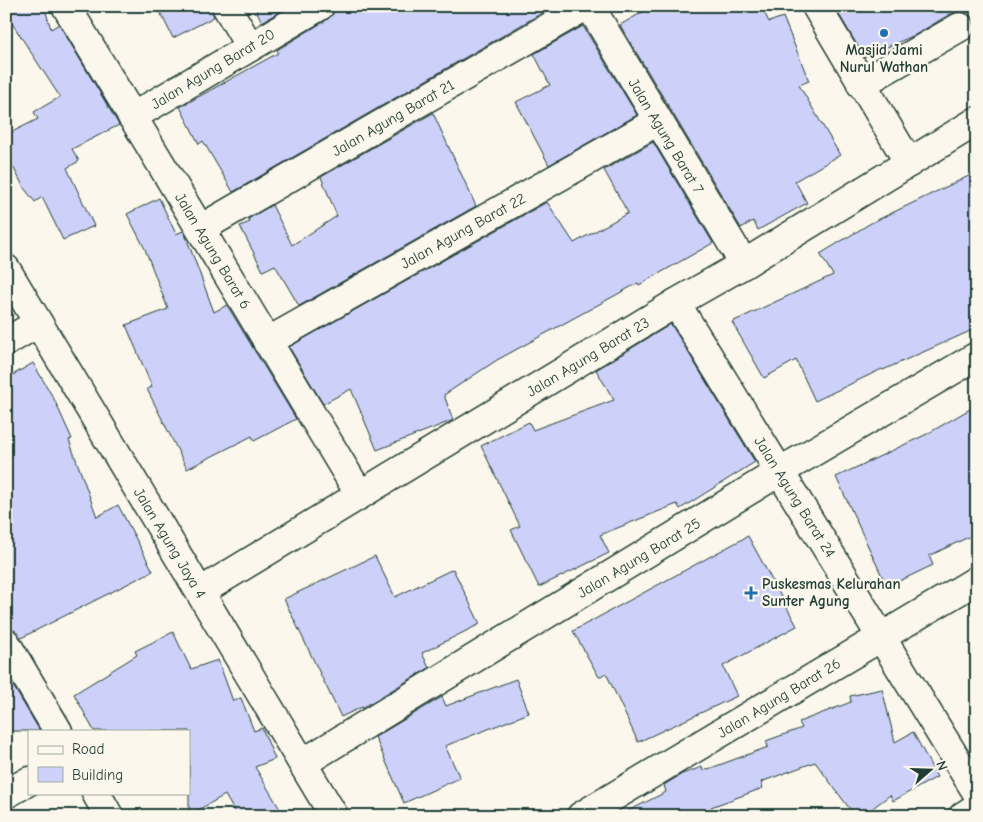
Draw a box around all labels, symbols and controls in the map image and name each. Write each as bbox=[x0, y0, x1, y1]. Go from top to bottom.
street label: Jalan Agung Barat 20 bbox=[148, 25, 278, 113]
marker: Masjid Jami Nurul Wathan bbox=[878, 27, 890, 39]
place label: Masjid Jami Nurul Wathan bbox=[840, 41, 928, 76]
street label: Jalan Agung Barat 7 bbox=[624, 75, 708, 197]
street label: Jalan Agung Barat 21 bbox=[329, 76, 457, 160]
street label: Jalan Agung Barat 22 bbox=[397, 189, 529, 273]
street label: Jalan Agung Barat 6 bbox=[171, 190, 255, 312]
street label: Jalan Agung Barat 23 bbox=[523, 313, 653, 401]
street label: Jalan Agung Barat 24 bbox=[750, 433, 840, 561]
street label: Jalan Agung Jaya 4 bbox=[130, 485, 210, 601]
street label: Jalan Agung Barat 25 bbox=[574, 514, 704, 602]
place label: Puskesmas Kelurahan Sunter Agung bbox=[762, 575, 901, 610]
marker: Puskesmas Kelurahan Sunter Agung bbox=[744, 586, 758, 600]
street label: Jalan Agung Barat 26 bbox=[714, 654, 844, 742]
legend bbox=[28, 730, 190, 794]
text: Road bbox=[72, 740, 104, 758]
north arrow bbox=[906, 744, 956, 794]
text: N bbox=[932, 759, 951, 773]
text: Building bbox=[72, 766, 123, 784]

